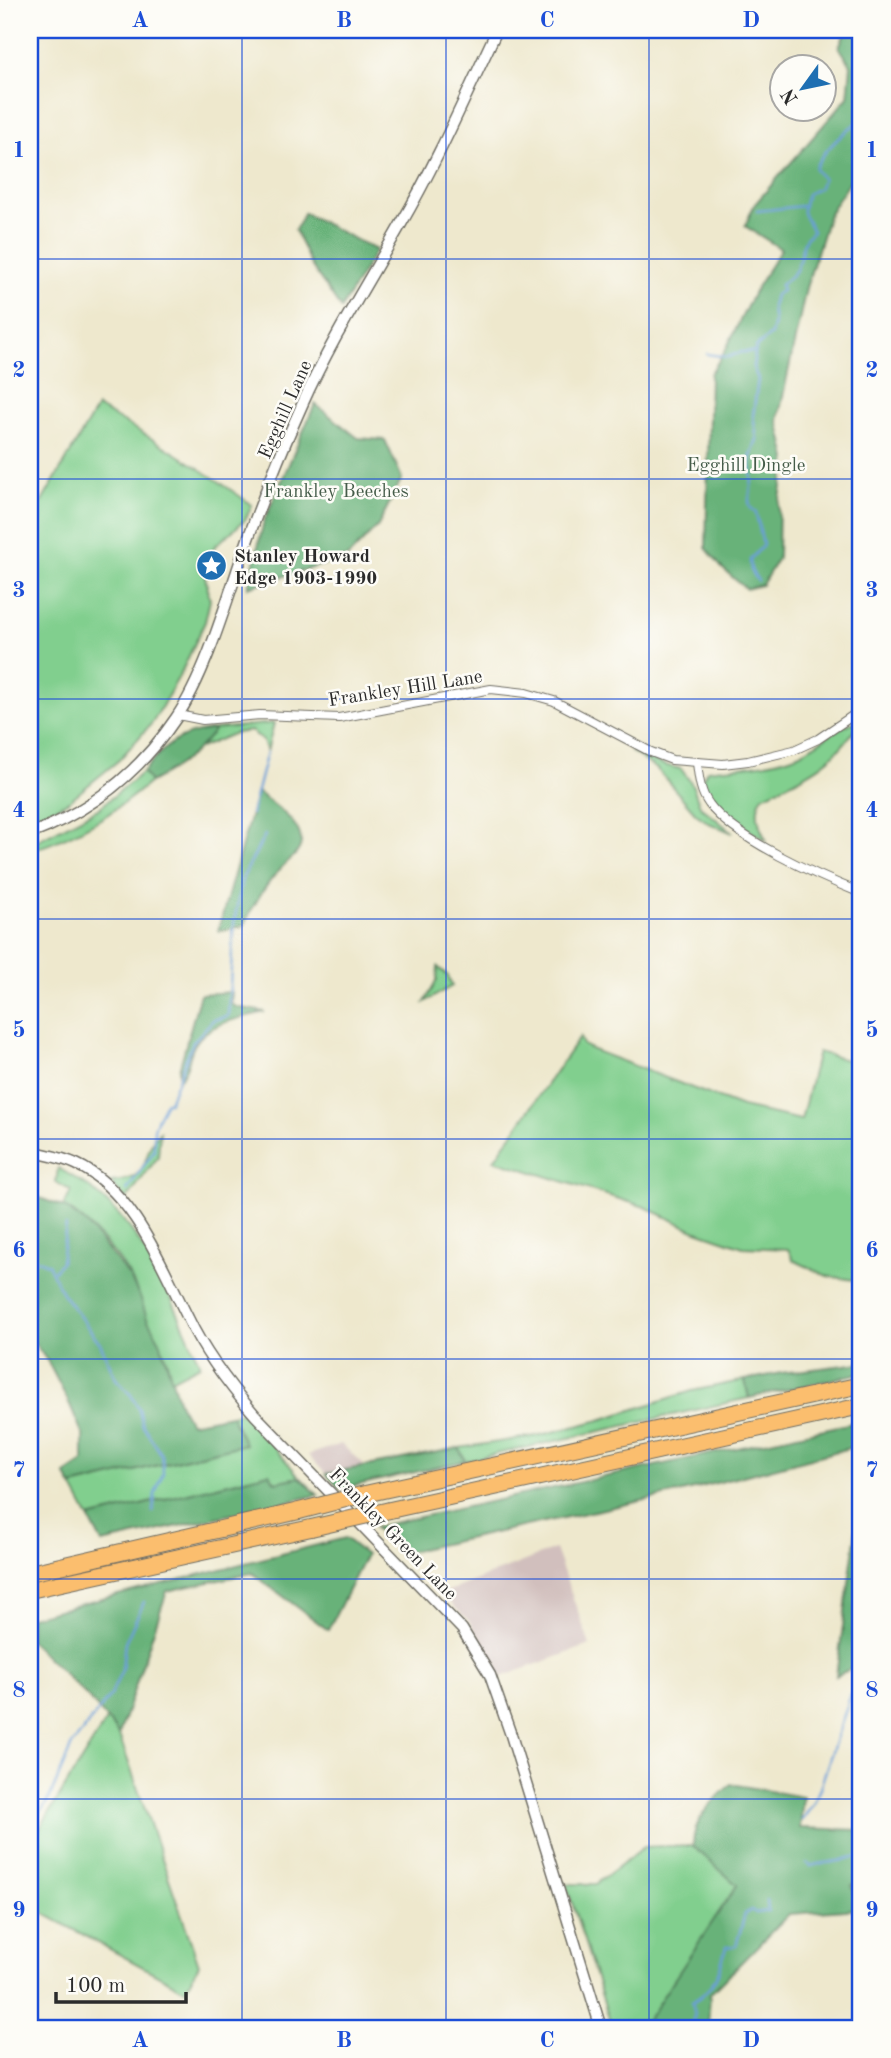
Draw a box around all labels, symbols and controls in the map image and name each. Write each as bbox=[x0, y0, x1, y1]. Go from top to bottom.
text: A bbox=[131, 9, 149, 32]
text: B bbox=[336, 9, 352, 32]
text: C bbox=[539, 9, 555, 32]
text: D bbox=[742, 9, 760, 32]
north arrow bbox=[768, 52, 838, 122]
text: N bbox=[779, 84, 803, 107]
text: 1 bbox=[12, 139, 26, 162]
text: 1 bbox=[865, 139, 879, 162]
street label: Egghill Lane bbox=[256, 358, 316, 462]
text: 2 bbox=[12, 359, 26, 382]
text: 2 bbox=[865, 359, 879, 382]
park label: Egghill Dingle bbox=[686, 457, 806, 476]
park label: Frankley Beeches bbox=[263, 483, 409, 502]
place label: Stanley Howard Edge 1903-1990 bbox=[234, 548, 377, 589]
place icon: Stanley Howard Edge 1903-1990 bbox=[194, 549, 228, 583]
text: 3 bbox=[12, 579, 26, 602]
text: 3 bbox=[865, 579, 879, 602]
street label: Frankley Hill Lane bbox=[327, 668, 484, 711]
text: 4 bbox=[12, 799, 26, 822]
text: 4 bbox=[865, 799, 879, 822]
text: 5 bbox=[12, 1019, 26, 1042]
text: 5 bbox=[865, 1019, 879, 1042]
text: 6 bbox=[12, 1239, 26, 1262]
text: 6 bbox=[865, 1239, 879, 1262]
text: 7 bbox=[12, 1459, 26, 1482]
text: 7 bbox=[865, 1459, 879, 1482]
street label: Frankley Green Lane bbox=[325, 1465, 460, 1604]
text: 8 bbox=[12, 1679, 26, 1702]
text: 8 bbox=[865, 1679, 879, 1702]
text: 9 bbox=[12, 1899, 26, 1922]
text: 9 bbox=[865, 1899, 879, 1922]
scale bar bbox=[56, 1960, 186, 2004]
text: 100 m bbox=[66, 1976, 125, 1997]
text: A bbox=[131, 2029, 149, 2052]
text: B bbox=[336, 2029, 352, 2052]
text: C bbox=[539, 2029, 555, 2052]
text: D bbox=[742, 2029, 760, 2052]

